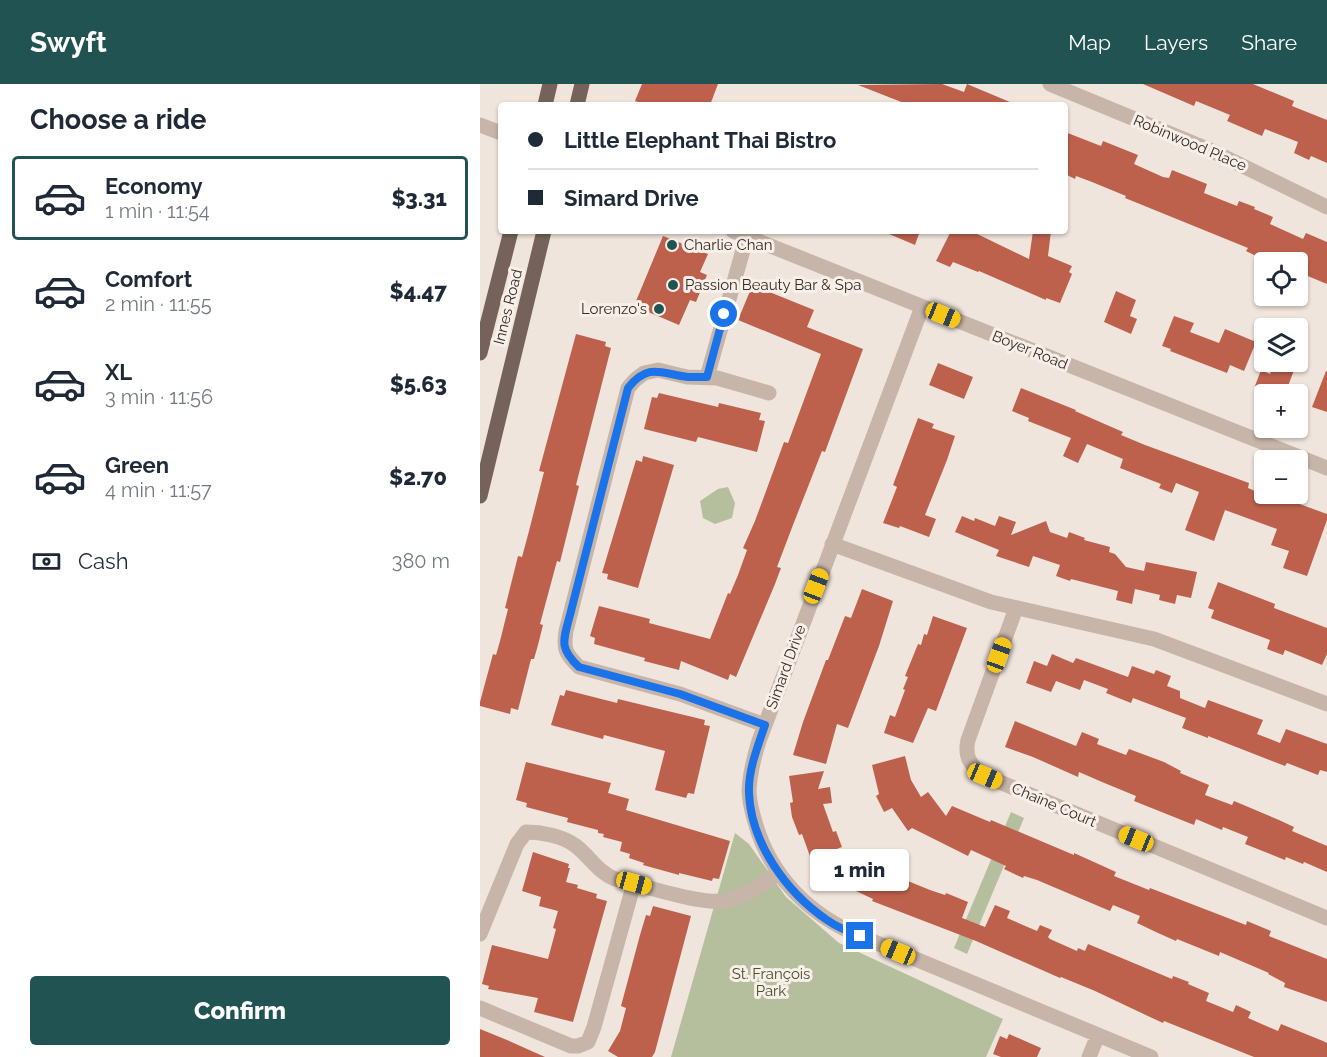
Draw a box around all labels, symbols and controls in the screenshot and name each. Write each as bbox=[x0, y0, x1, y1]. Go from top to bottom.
text: Swyft bbox=[30, 26, 107, 59]
text: Map bbox=[1068, 30, 1111, 55]
text: Layers bbox=[1144, 30, 1208, 55]
text: Share bbox=[1241, 30, 1297, 55]
text: Choose a ride bbox=[30, 104, 206, 135]
street label: Robinwood Place bbox=[1131, 111, 1249, 175]
text: Little Elephant Thai Bistro bbox=[564, 127, 836, 153]
icon: car bbox=[33, 171, 87, 225]
text: Economy bbox=[105, 173, 203, 199]
text: $3.31 bbox=[391, 185, 447, 211]
text: Simard Drive bbox=[564, 185, 699, 211]
text: 1 min · 11:54 bbox=[105, 199, 210, 223]
place label: Charlie Chan bbox=[684, 236, 772, 254]
marker: Charlie Chan bbox=[665, 238, 679, 252]
map controls bbox=[1254, 252, 1308, 504]
button: locate bbox=[1254, 252, 1308, 306]
icon: car bbox=[33, 264, 87, 318]
text: Comfort bbox=[105, 266, 192, 292]
street label: Innes Road bbox=[490, 267, 526, 347]
place label: Passion Beauty Bar & Spa bbox=[685, 276, 861, 294]
text: $4.47 bbox=[390, 278, 447, 304]
marker: Passion Beauty Bar & Spa bbox=[666, 278, 680, 292]
text: 2 min · 11:55 bbox=[105, 292, 212, 316]
place label: Lorenzo's bbox=[581, 300, 647, 318]
route start bbox=[710, 300, 737, 327]
car bbox=[923, 300, 963, 330]
marker: Lorenzo's bbox=[652, 302, 666, 316]
button: layers bbox=[1254, 318, 1308, 372]
street label: Boyer Road bbox=[990, 327, 1070, 373]
icon: car bbox=[33, 357, 87, 411]
text: XL bbox=[105, 359, 132, 385]
text: $5.63 bbox=[390, 371, 447, 397]
button: + bbox=[1254, 384, 1308, 438]
text: 3 min · 11:56 bbox=[105, 385, 213, 409]
icon: car bbox=[33, 450, 87, 504]
button: − bbox=[1254, 450, 1308, 504]
text: Green bbox=[105, 452, 169, 478]
text: $2.70 bbox=[389, 464, 447, 490]
text: 4 min · 11:57 bbox=[105, 478, 212, 502]
icon: cash bbox=[30, 545, 63, 578]
text: Cash bbox=[78, 548, 129, 574]
text: 380 m bbox=[392, 549, 450, 573]
car bbox=[801, 566, 831, 606]
street label: Simard Drive bbox=[762, 622, 810, 712]
car bbox=[984, 635, 1014, 675]
car bbox=[965, 761, 1005, 791]
street label: Chaîne Court bbox=[1009, 779, 1099, 831]
car bbox=[1116, 824, 1156, 854]
callout: 1 min bbox=[810, 849, 910, 891]
text: 1 min bbox=[834, 858, 885, 882]
car bbox=[614, 870, 654, 896]
route end bbox=[846, 922, 873, 949]
car bbox=[878, 937, 918, 967]
park label: St. François Park bbox=[732, 965, 810, 1000]
button: Confirm bbox=[30, 976, 450, 1045]

